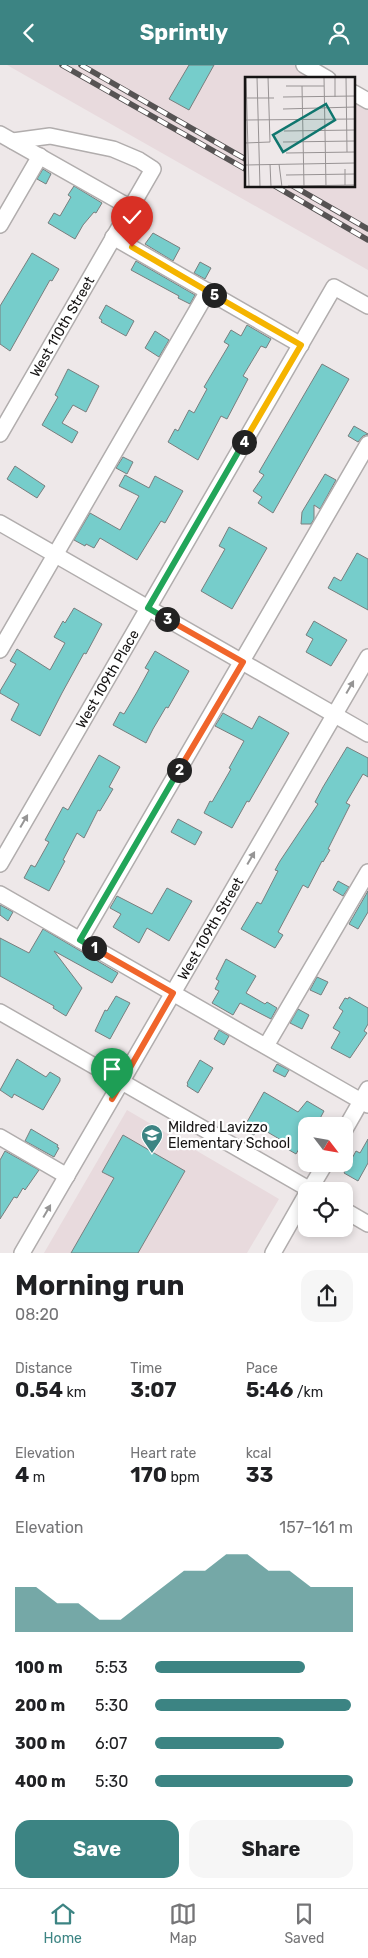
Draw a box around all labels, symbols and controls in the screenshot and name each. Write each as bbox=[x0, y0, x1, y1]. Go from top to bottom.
icon: back bbox=[15, 19, 43, 47]
text: Sprintly bbox=[140, 19, 228, 46]
icon: person bbox=[325, 19, 353, 47]
inset map bbox=[245, 77, 356, 187]
pin bbox=[111, 196, 153, 247]
icon: check bbox=[118, 203, 146, 231]
street label: West 110th Street bbox=[26, 273, 98, 380]
pin: 5 bbox=[202, 283, 226, 307]
text: 5 bbox=[210, 287, 219, 304]
pin: 4 bbox=[232, 429, 256, 455]
text: 4 bbox=[240, 434, 249, 451]
pin: 3 bbox=[154, 607, 180, 631]
text: 3 bbox=[163, 611, 172, 628]
street label: West 109th Place bbox=[72, 626, 142, 731]
one-way arrow bbox=[346, 681, 355, 694]
pin: 2 bbox=[166, 757, 192, 783]
text: 2 bbox=[175, 762, 184, 779]
one-way arrow bbox=[20, 815, 29, 828]
one-way arrow bbox=[247, 852, 256, 865]
street label: West 109th Street bbox=[174, 874, 247, 983]
pin: 1 bbox=[82, 935, 106, 961]
text: 1 bbox=[91, 940, 98, 957]
pin bbox=[91, 1048, 133, 1099]
icon: arrive bbox=[98, 1055, 126, 1083]
north arrow bbox=[298, 1117, 352, 1173]
map controls bbox=[298, 1117, 353, 1237]
place label: Mildred Lavizzo Elementary School bbox=[168, 1119, 290, 1152]
school or university icon: Mildred Lavizzo Elementary School bbox=[140, 1123, 164, 1154]
button: locate bbox=[298, 1182, 353, 1237]
one-way arrow bbox=[42, 1204, 51, 1217]
text: Morning run bbox=[15, 1269, 184, 1302]
button: share bbox=[301, 1270, 353, 1322]
text: 08:20 bbox=[15, 1305, 59, 1324]
text: Distance bbox=[15, 1360, 72, 1377]
text: Time bbox=[130, 1360, 162, 1377]
text: Pace bbox=[246, 1360, 278, 1377]
text: 0.54 bbox=[15, 1377, 63, 1402]
text: 3:07 bbox=[130, 1377, 177, 1402]
text: 5:46 bbox=[246, 1377, 293, 1402]
text: km bbox=[63, 1384, 86, 1401]
text: /km bbox=[293, 1384, 323, 1401]
text: Elevation bbox=[15, 1445, 75, 1462]
text: Heart rate bbox=[130, 1445, 196, 1462]
text: kcal bbox=[246, 1445, 271, 1462]
text: 4 bbox=[15, 1462, 29, 1487]
text: 170 bbox=[130, 1462, 167, 1487]
text: 33 bbox=[246, 1462, 273, 1487]
text: m bbox=[29, 1469, 45, 1486]
text: bpm bbox=[167, 1469, 200, 1486]
text: Elevation bbox=[15, 1518, 84, 1537]
text: 157–161 m bbox=[279, 1518, 353, 1537]
text: 100 m bbox=[15, 1658, 63, 1677]
text: 5:53 bbox=[95, 1658, 128, 1677]
text: 200 m bbox=[15, 1696, 65, 1715]
text: 5:30 bbox=[95, 1696, 128, 1715]
text: 300 m bbox=[15, 1734, 65, 1753]
text: 6:07 bbox=[95, 1734, 127, 1753]
text: 400 m bbox=[15, 1772, 66, 1791]
text: 5:30 bbox=[95, 1772, 128, 1791]
button: Save bbox=[15, 1820, 179, 1878]
button: Share bbox=[189, 1820, 353, 1878]
tab: Home bbox=[44, 1900, 82, 1947]
tab: Map bbox=[169, 1900, 197, 1947]
tab: Saved bbox=[284, 1900, 324, 1947]

